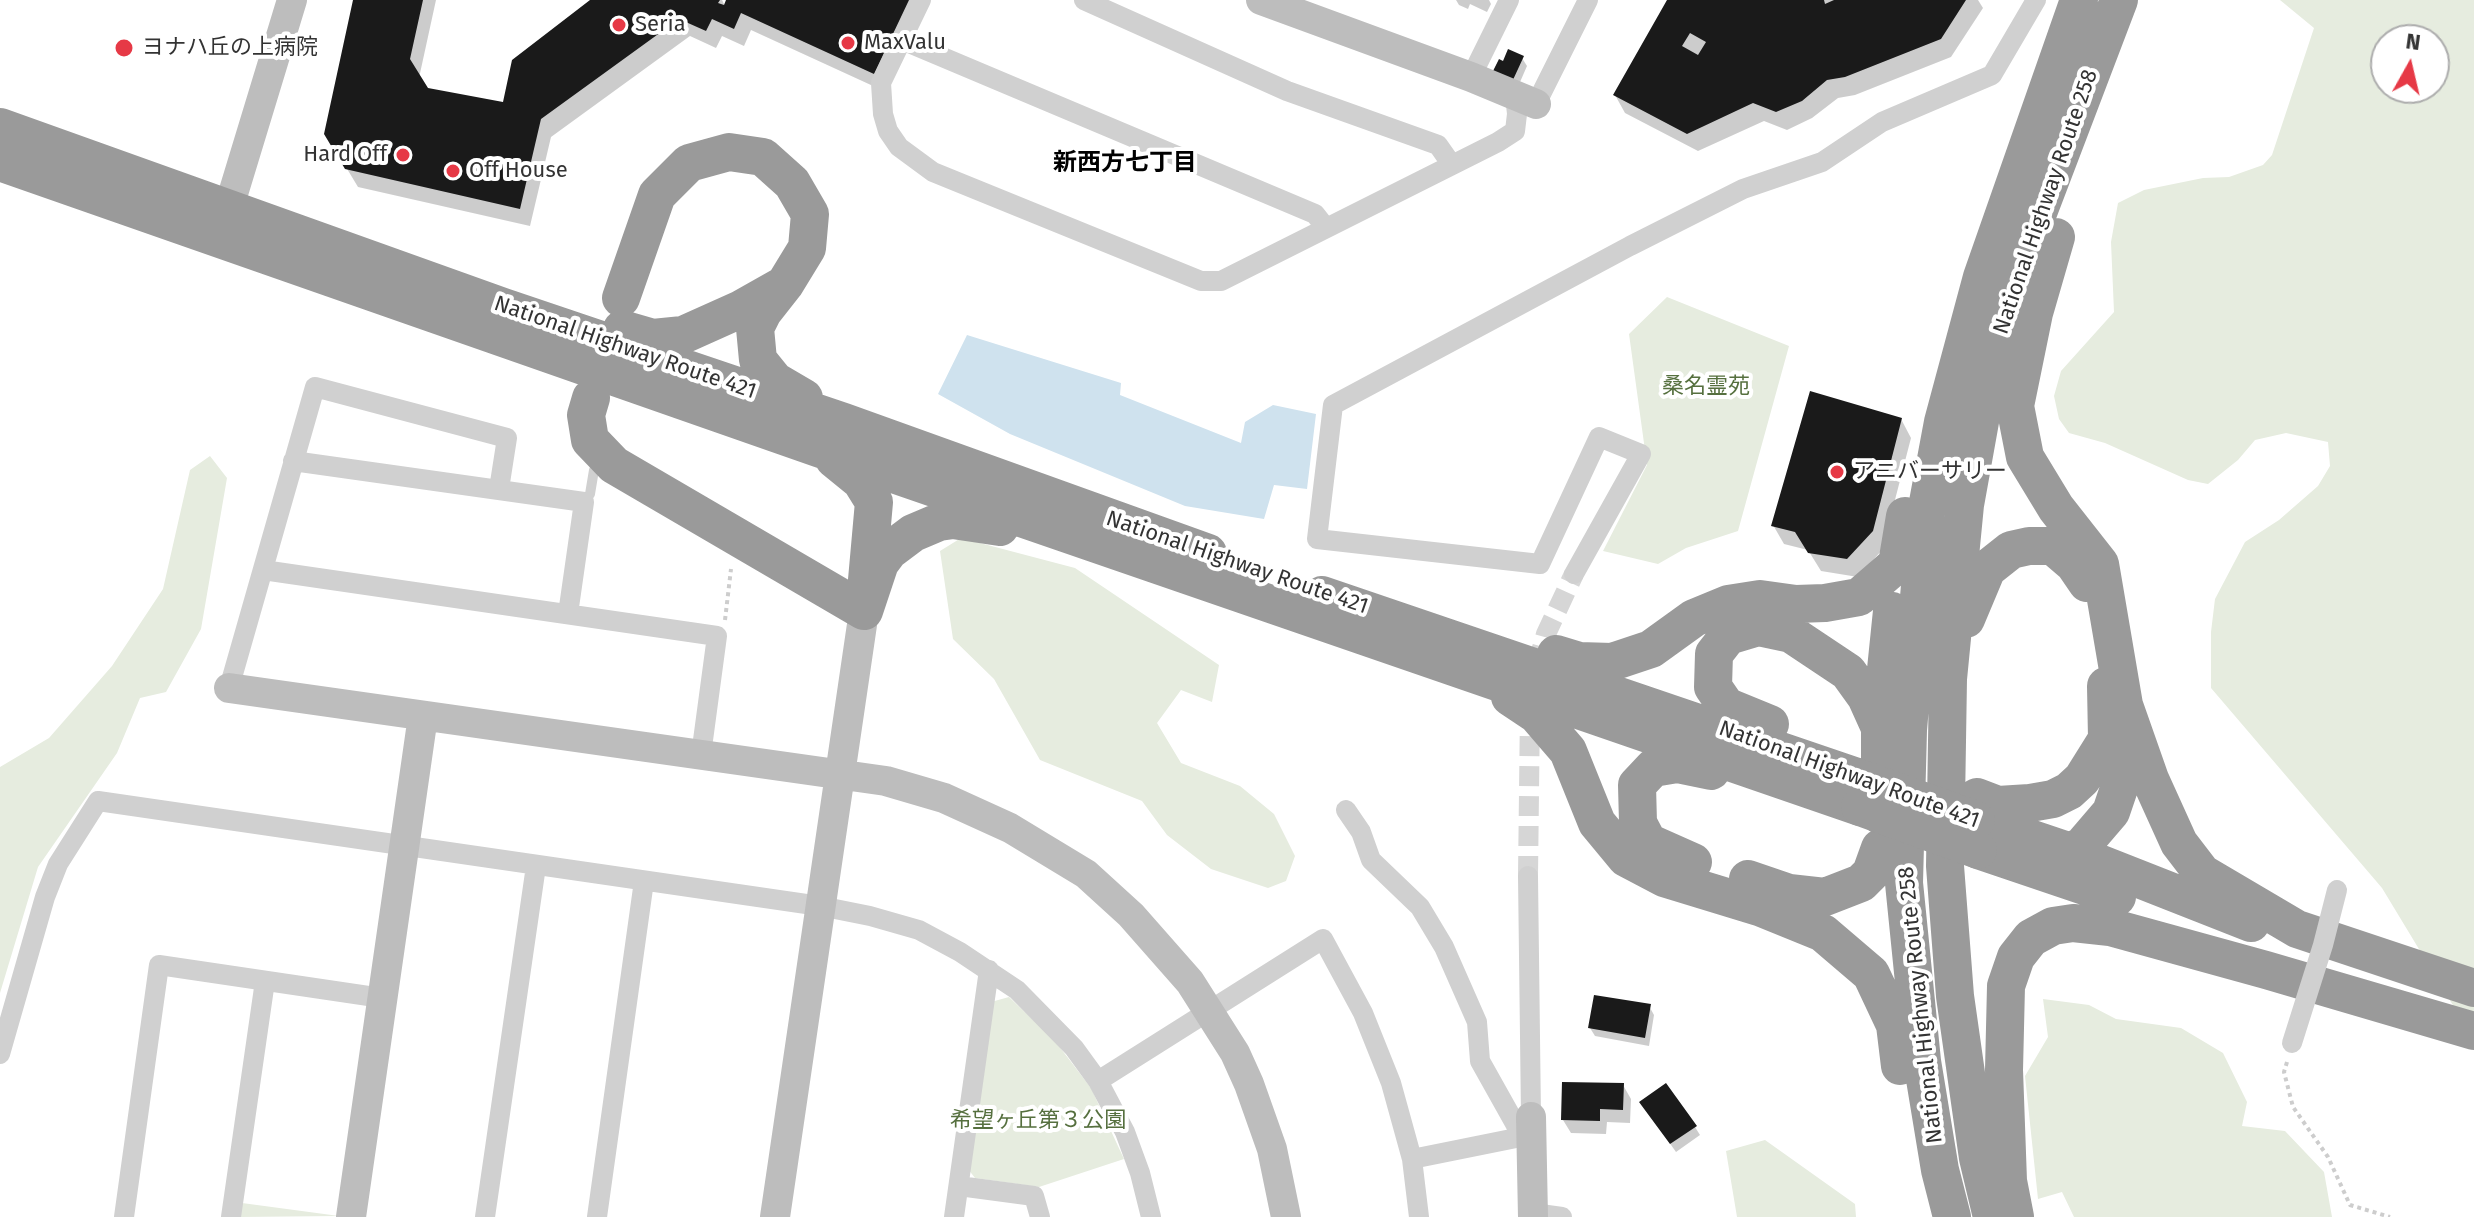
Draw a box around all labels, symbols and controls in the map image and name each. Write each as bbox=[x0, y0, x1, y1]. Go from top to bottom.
place label: Seria bbox=[635, 12, 686, 38]
marker: Seria bbox=[610, 16, 628, 34]
north arrow bbox=[2370, 24, 2450, 104]
text: N bbox=[2404, 27, 2422, 56]
place label: MaxValu bbox=[864, 30, 946, 56]
marker: MaxValu bbox=[839, 34, 857, 52]
place label: ヨナハ丘の上病院 bbox=[142, 35, 318, 61]
marker: ヨナハ丘の上病院 bbox=[113, 37, 135, 59]
street label: National Highway Route 258 bbox=[1988, 66, 2104, 338]
place label: Hard Off bbox=[303, 142, 387, 168]
marker: Hard Off bbox=[394, 146, 412, 164]
district label: 新西方七丁目 bbox=[1053, 149, 1197, 177]
place label: Off House bbox=[469, 158, 568, 184]
marker: Off House bbox=[444, 162, 462, 180]
street label: National Highway Route 421 bbox=[491, 291, 759, 405]
park label: 桑名霊苑 bbox=[1662, 374, 1750, 400]
place label: アニバーサリー bbox=[1853, 459, 2007, 485]
marker: アニバーサリー bbox=[1828, 463, 1846, 481]
street label: National Highway Route 421 bbox=[1103, 506, 1371, 620]
street label: National Highway Route 421 bbox=[1715, 716, 1983, 834]
street label: National Highway Route 258 bbox=[1893, 865, 1949, 1145]
park label: 希望ヶ丘第３公園 bbox=[950, 1108, 1126, 1134]

